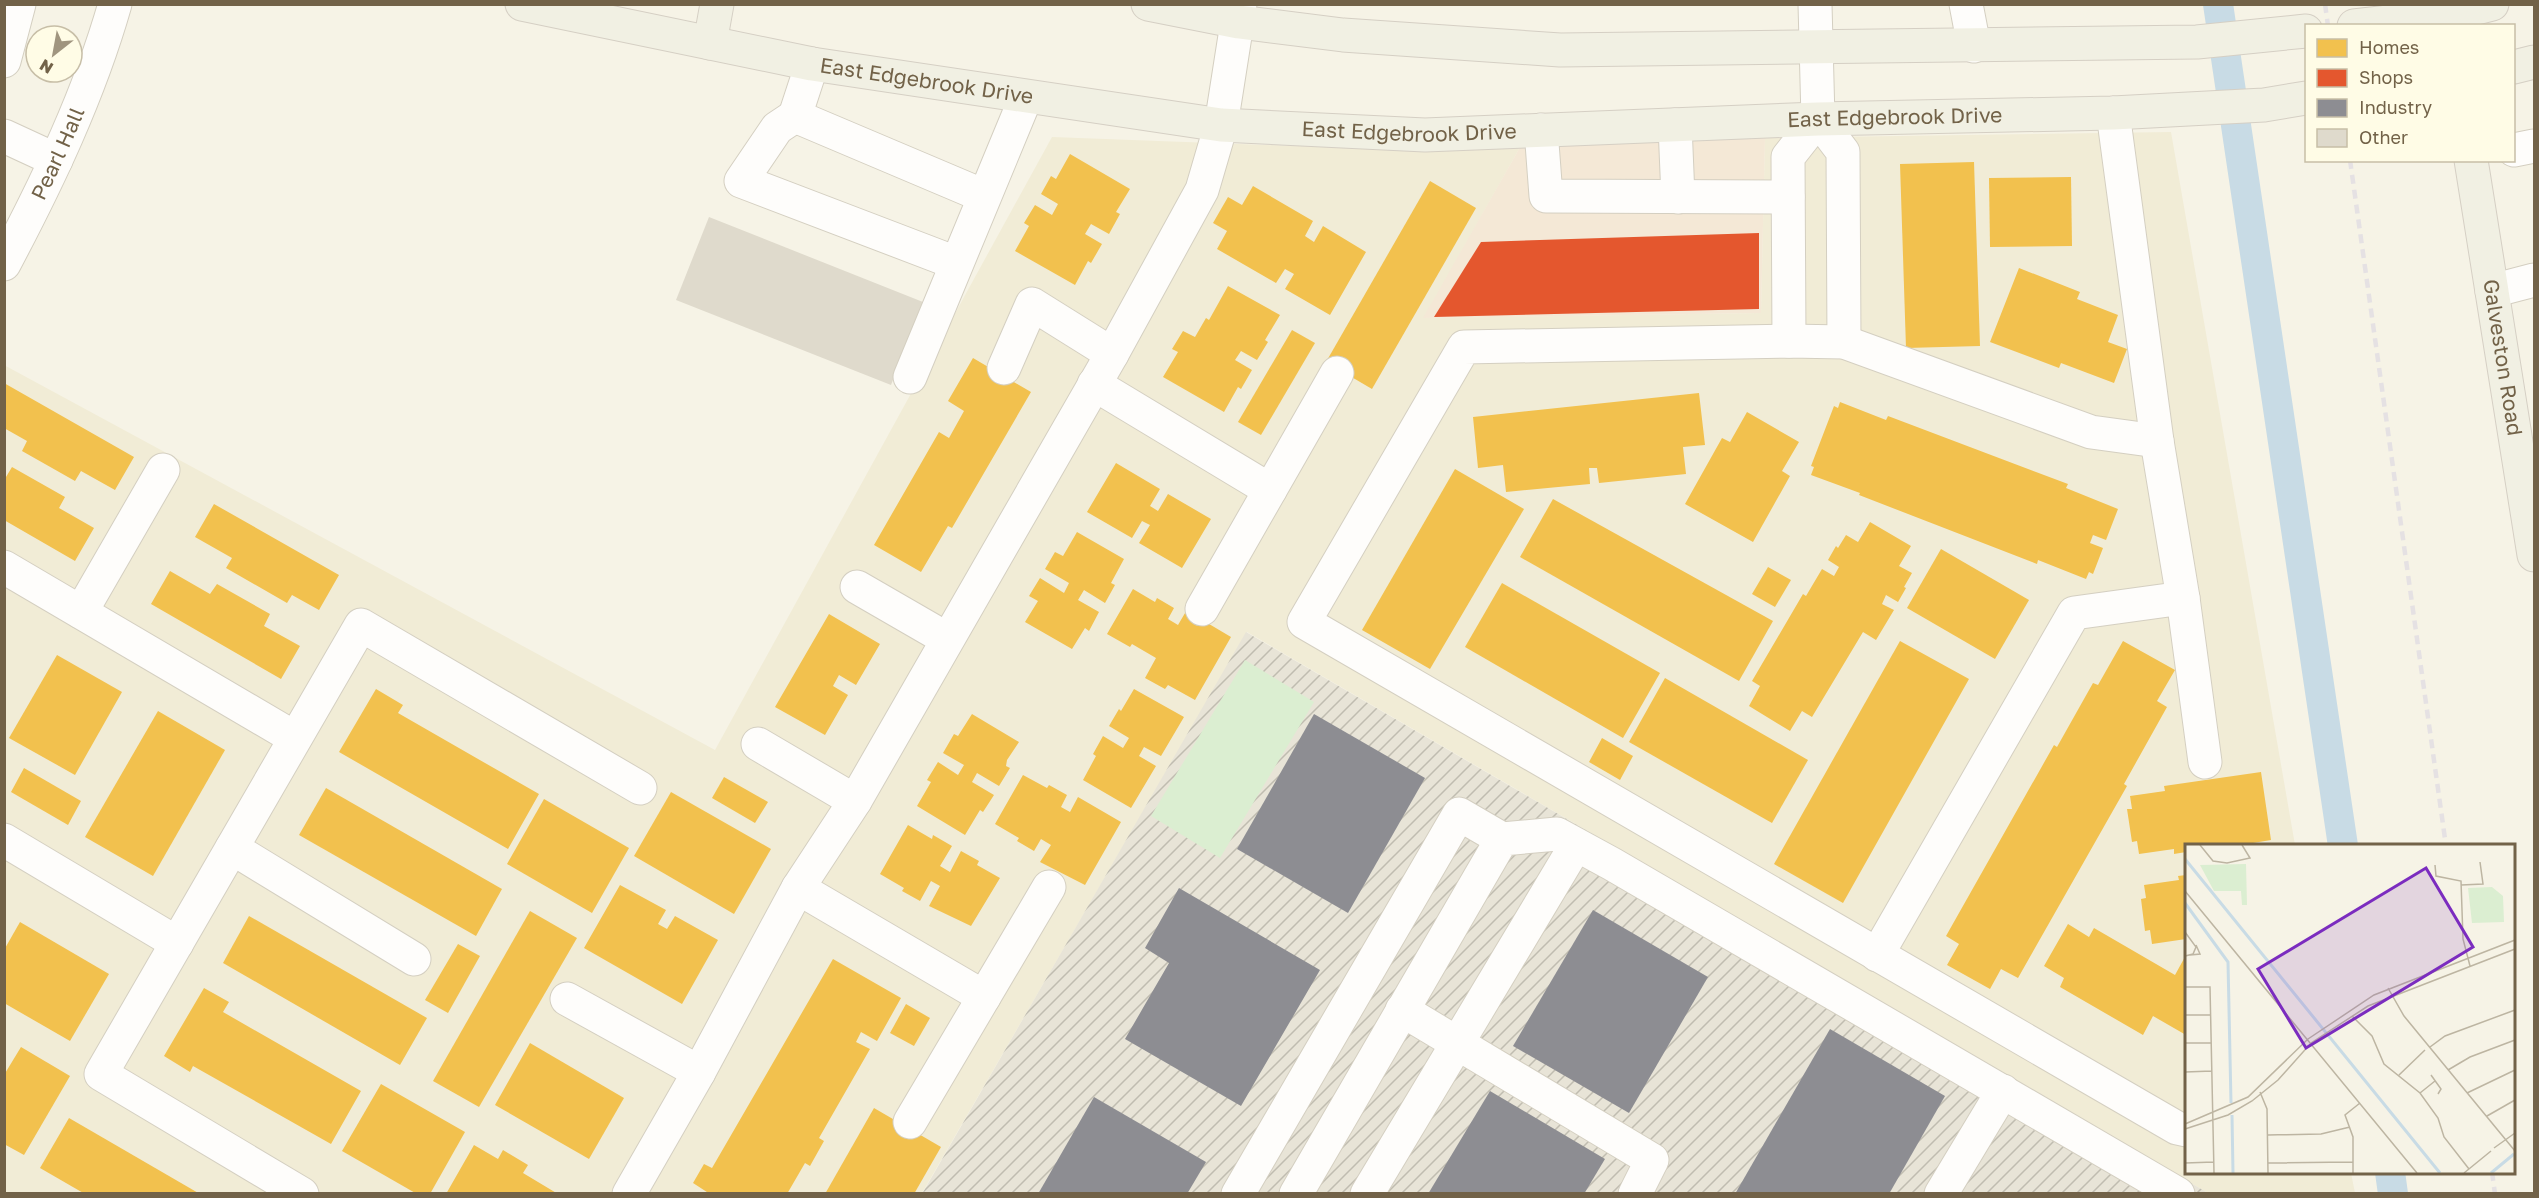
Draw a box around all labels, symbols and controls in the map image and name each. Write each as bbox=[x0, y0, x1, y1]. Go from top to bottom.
north arrow bbox=[24, 24, 84, 84]
legend bbox=[2305, 24, 2515, 162]
text: Homes bbox=[2359, 36, 2419, 58]
street label: East Edgebrook Drive bbox=[818, 51, 1035, 109]
text: N bbox=[36, 55, 57, 79]
text: Shops bbox=[2359, 66, 2413, 88]
text: Industry bbox=[2359, 96, 2432, 118]
street label: East Edgebrook Drive bbox=[1787, 101, 2003, 132]
street label: Pearl Hall bbox=[25, 103, 90, 204]
street label: East Edgebrook Drive bbox=[1301, 115, 1517, 147]
text: Other bbox=[2359, 126, 2408, 148]
street label: Galveston Road bbox=[2478, 277, 2529, 438]
inset map bbox=[2185, 844, 2515, 1174]

